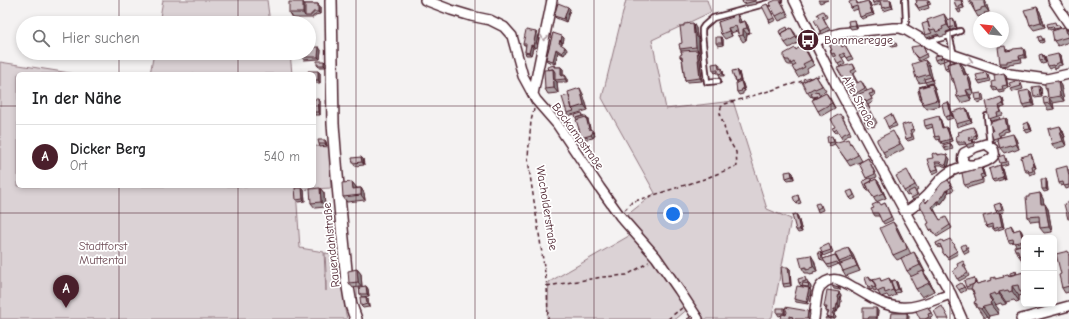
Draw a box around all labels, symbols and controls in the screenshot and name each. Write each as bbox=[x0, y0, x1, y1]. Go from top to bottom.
north arrow bbox=[973, 12, 1009, 48]
search box bbox=[16, 16, 316, 60]
icon: search bbox=[30, 27, 52, 49]
bus stop icon: Bommeregge bbox=[795, 27, 821, 53]
text: Hier suchen bbox=[62, 29, 140, 47]
place label: Bommeregge bbox=[824, 33, 893, 47]
one-way arrow bbox=[540, 35, 549, 41]
one-way arrow bbox=[966, 56, 973, 65]
street label: Alte Straße bbox=[840, 73, 878, 129]
text: In der Nähe bbox=[32, 89, 121, 108]
street label: Bockampstraße bbox=[549, 100, 607, 172]
text: Dicker Berg bbox=[70, 140, 146, 158]
text: A bbox=[41, 149, 49, 164]
text: 540 m bbox=[264, 149, 300, 164]
text: Ort bbox=[70, 158, 87, 173]
street label: Wacholderstraße bbox=[533, 165, 561, 251]
street label: Rauendahlstraße bbox=[320, 202, 342, 288]
your location bbox=[663, 204, 683, 224]
map controls bbox=[1021, 235, 1057, 307]
button: + bbox=[1021, 235, 1057, 271]
park label: Stadtforst Muttental bbox=[79, 239, 128, 267]
button: − bbox=[1021, 271, 1057, 307]
pin: A bbox=[53, 275, 79, 308]

